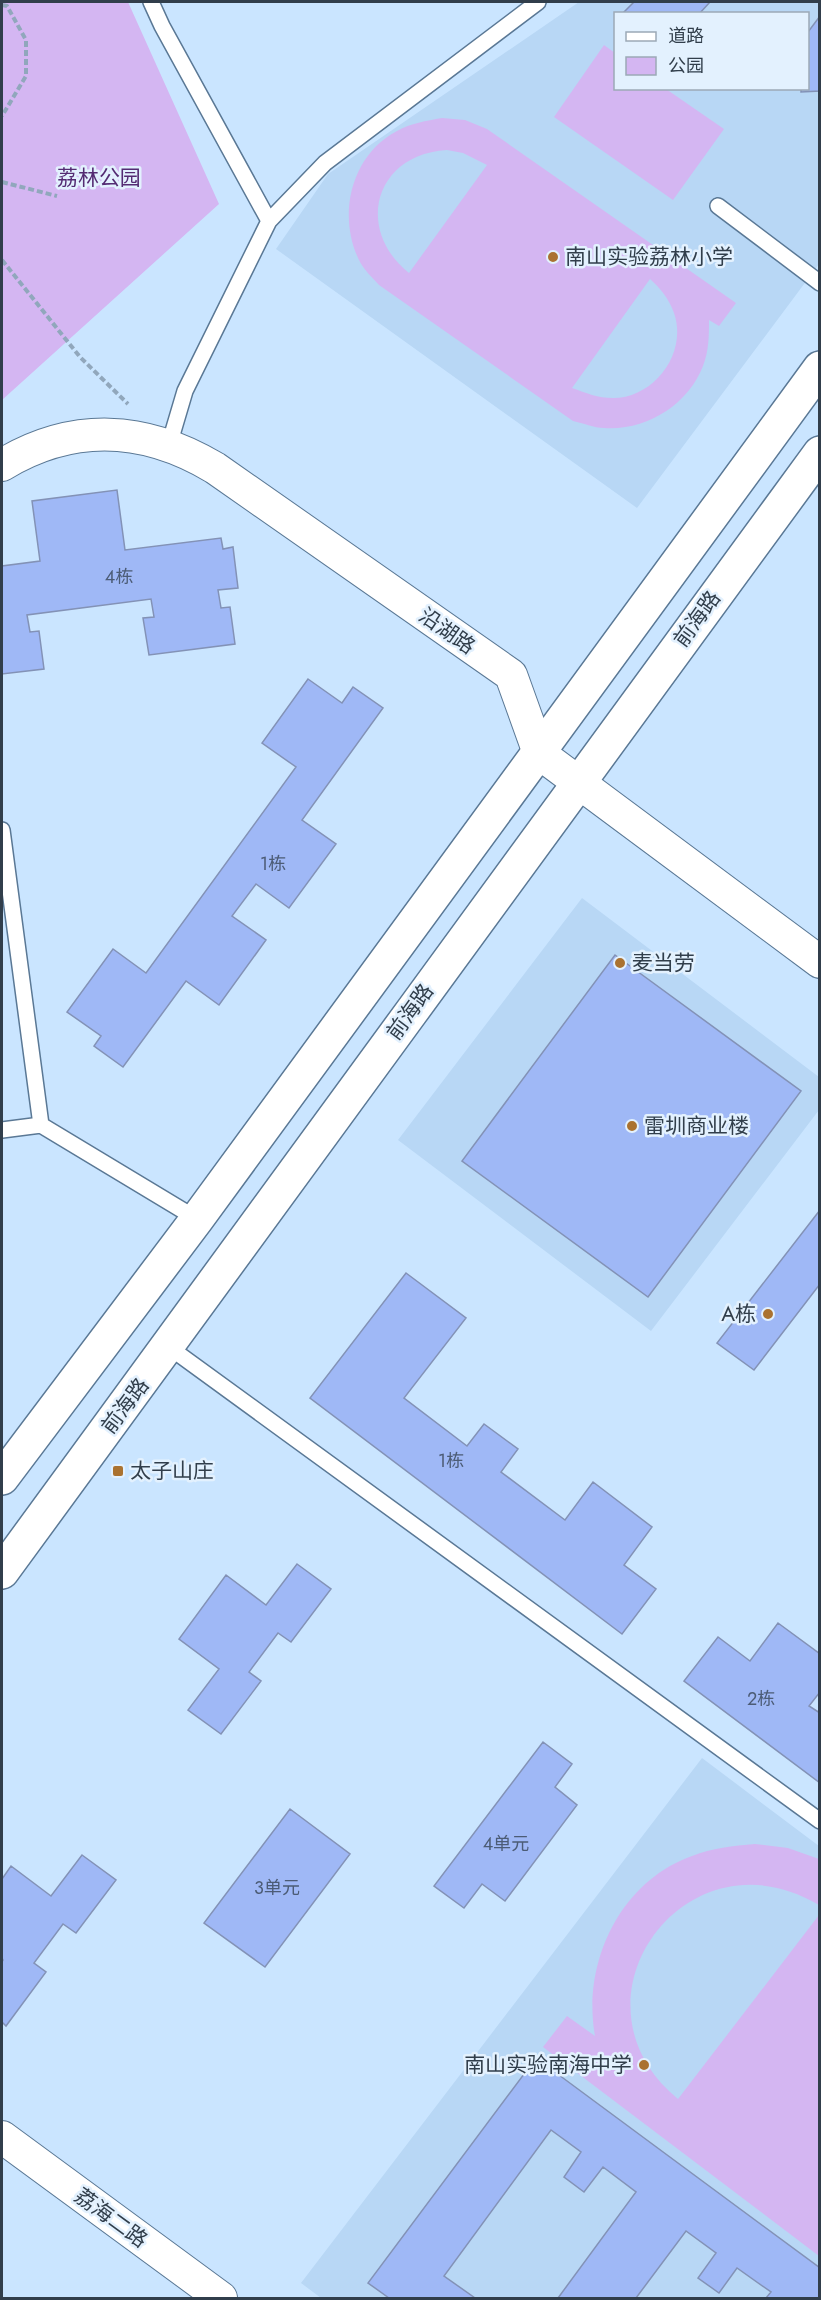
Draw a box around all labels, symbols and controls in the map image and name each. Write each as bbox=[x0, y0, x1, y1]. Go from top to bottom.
legend bbox=[614, 12, 809, 90]
text: 道路 bbox=[668, 23, 704, 49]
text: 公园 bbox=[668, 53, 704, 79]
park label: 荔林公园 bbox=[57, 163, 141, 193]
place label: 南山实验荔林小学 bbox=[565, 242, 733, 272]
marker: 南山实验荔林小学 bbox=[546, 250, 560, 264]
house number: 4栋 bbox=[105, 564, 133, 590]
street label: 前海路 bbox=[666, 585, 728, 653]
street label: 沿湖路 bbox=[413, 601, 481, 661]
house number: 1栋 bbox=[260, 851, 286, 877]
place label: 麦当劳 bbox=[632, 948, 695, 978]
marker: 麦当劳 bbox=[613, 956, 627, 970]
street label: 前海路 bbox=[379, 978, 441, 1046]
place label: 雷圳商业楼 bbox=[644, 1111, 749, 1141]
marker: 雷圳商业楼 bbox=[625, 1119, 639, 1133]
place label: A栋 bbox=[721, 1299, 756, 1329]
marker: A栋 bbox=[761, 1307, 775, 1321]
street label: 前海路 bbox=[94, 1372, 156, 1440]
house number: 1栋 bbox=[438, 1448, 464, 1474]
place label: 太子山庄 bbox=[130, 1456, 214, 1486]
marker: 太子山庄 bbox=[111, 1464, 125, 1478]
house number: 2栋 bbox=[747, 1686, 775, 1712]
house number: 4单元 bbox=[483, 1831, 529, 1857]
house number: 3单元 bbox=[254, 1875, 300, 1901]
place label: 南山实验南海中学 bbox=[464, 2050, 632, 2080]
marker: 南山实验南海中学 bbox=[637, 2058, 651, 2072]
street label: 荔海二路 bbox=[68, 2181, 154, 2255]

